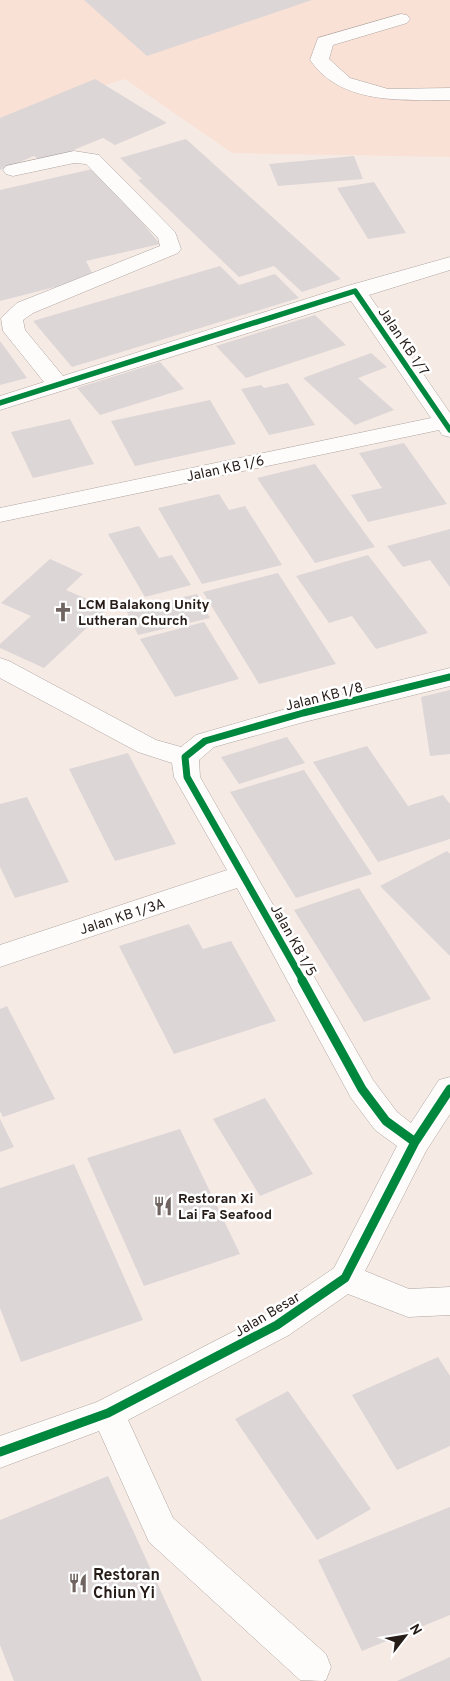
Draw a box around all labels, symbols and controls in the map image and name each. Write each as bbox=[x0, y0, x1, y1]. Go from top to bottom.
street label: Jalan KB 1/7 bbox=[374, 304, 432, 379]
street label: Jalan KB 1/6 bbox=[185, 453, 266, 486]
place label: LCM Balakong Unity Lutheran Church bbox=[78, 597, 209, 630]
church icon: LCM Balakong Unity Lutheran Church bbox=[52, 601, 74, 623]
street label: Jalan KB 1/8 bbox=[284, 680, 365, 715]
street label: Jalan KB 1/3A bbox=[78, 896, 167, 939]
street label: Jalan KB 1/5 bbox=[266, 902, 319, 980]
place label: Restoran Xi Lai Fa Seafood bbox=[178, 1191, 272, 1224]
restaurant icon: Restoran Xi Lai Fa Seafood bbox=[152, 1195, 174, 1217]
street label: Jalan Besar bbox=[232, 1289, 304, 1342]
place label: Restoran Chiun Yi bbox=[93, 1566, 160, 1604]
restaurant icon: Restoran Chiun Yi bbox=[67, 1572, 89, 1594]
north arrow bbox=[380, 1611, 430, 1661]
text: N bbox=[405, 1621, 425, 1639]

